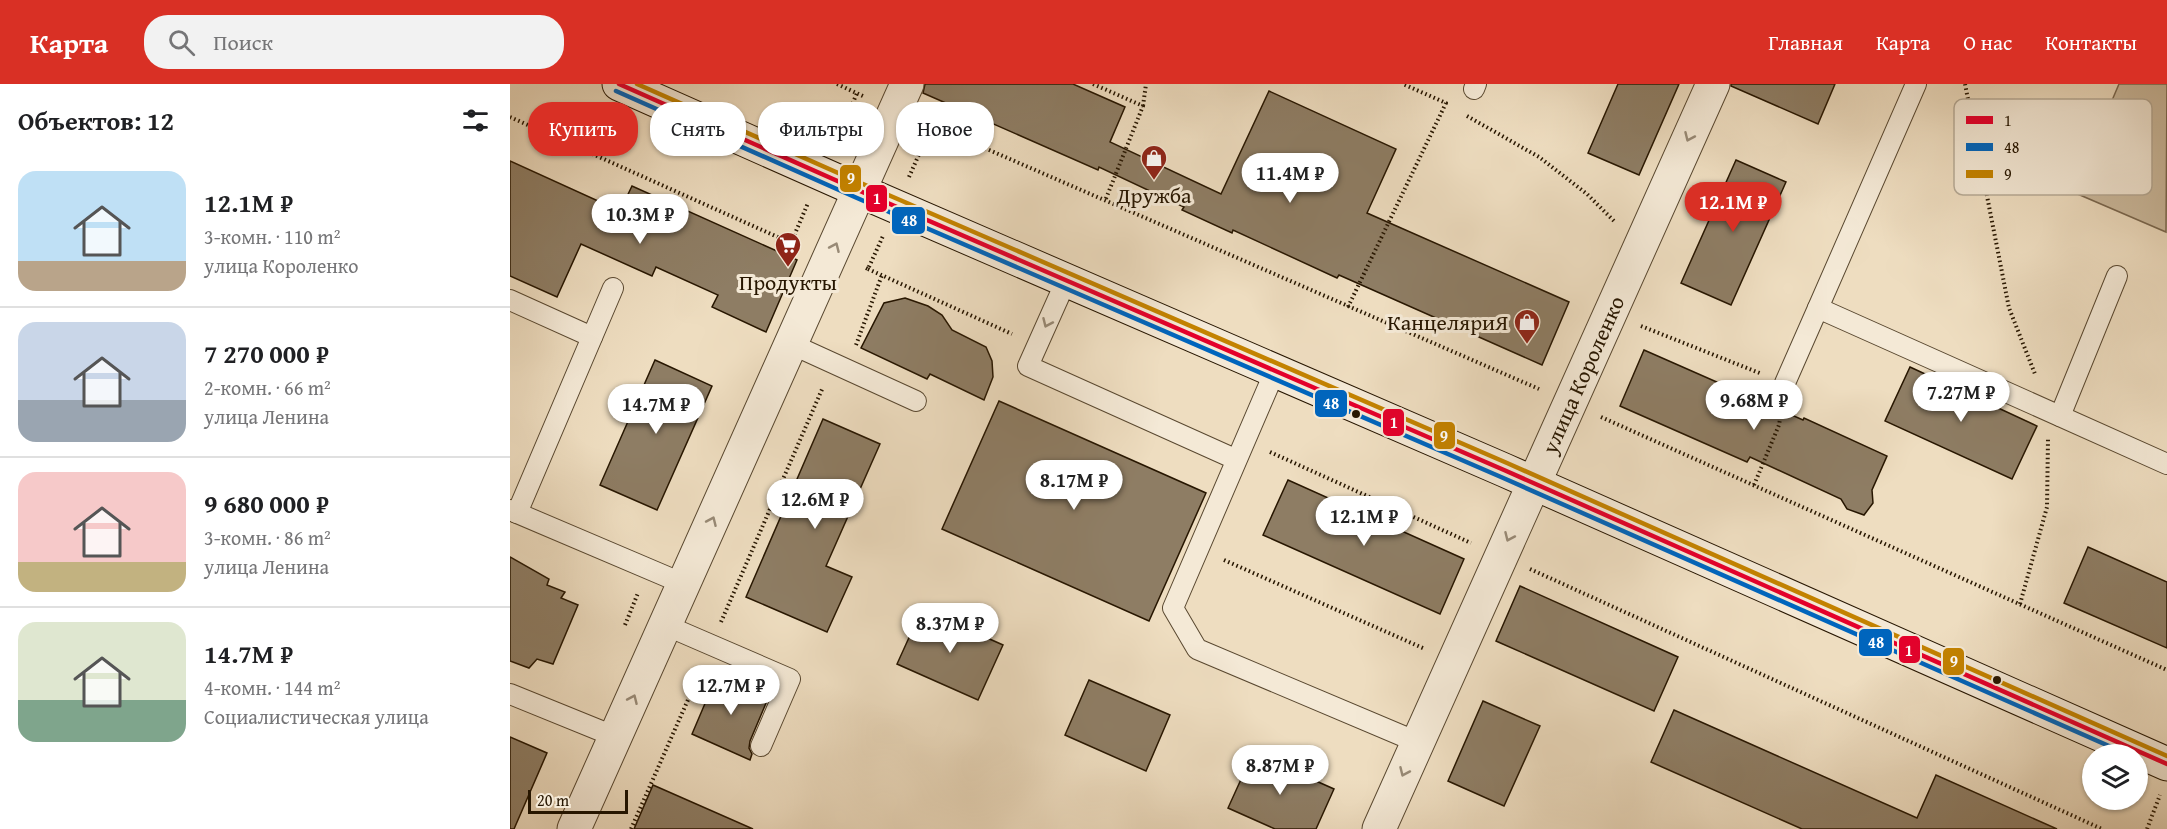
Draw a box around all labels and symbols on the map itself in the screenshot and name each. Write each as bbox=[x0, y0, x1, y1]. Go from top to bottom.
legend bbox=[1954, 99, 2152, 195]
text: 1 bbox=[2004, 108, 2012, 132]
one-way arrow bbox=[1684, 131, 1696, 142]
text: 48 bbox=[2004, 135, 2020, 159]
shop icon: Дружба bbox=[1139, 143, 1169, 181]
pin: 11.4M ₽ bbox=[1235, 153, 1345, 204]
text: 9 bbox=[2004, 162, 2012, 186]
line badge: 9 bbox=[839, 164, 862, 193]
text: 9 bbox=[847, 166, 855, 190]
place label: Дружба bbox=[1116, 179, 1192, 211]
pin: 12.1M ₽ bbox=[1678, 182, 1788, 233]
line badge: 1 bbox=[865, 184, 888, 213]
text: 1 bbox=[873, 186, 881, 210]
pin: 10.3M ₽ bbox=[585, 194, 695, 245]
line badge: 48 bbox=[891, 206, 926, 235]
text: 48 bbox=[901, 208, 917, 232]
supermarket icon: Продукты bbox=[773, 230, 803, 268]
one-way arrow bbox=[828, 243, 840, 254]
place label: Продукты bbox=[739, 266, 837, 298]
street label: улица Короленко bbox=[1533, 290, 1632, 460]
place label: КанцеляриЯ bbox=[1387, 306, 1508, 338]
shop icon: КанцеляриЯ bbox=[1512, 307, 1542, 345]
one-way arrow bbox=[1042, 317, 1054, 328]
pin: 7.27M ₽ bbox=[1906, 372, 2016, 423]
pin: 9.68M ₽ bbox=[1699, 380, 1809, 431]
pin: 14.7M ₽ bbox=[601, 384, 711, 435]
line badge: 48 bbox=[1314, 389, 1348, 418]
text: 48 bbox=[1323, 391, 1339, 415]
unlabelled marker bbox=[1350, 408, 1362, 420]
line badge: 1 bbox=[1382, 408, 1405, 437]
text: 1 bbox=[1390, 410, 1398, 434]
line badge: 9 bbox=[1433, 421, 1456, 450]
text: 9 bbox=[1440, 424, 1448, 448]
pin: 8.17M ₽ bbox=[1019, 460, 1129, 511]
pin: 12.6M ₽ bbox=[760, 479, 870, 530]
pin: 12.1M ₽ bbox=[1309, 496, 1419, 547]
one-way arrow bbox=[705, 516, 717, 527]
one-way arrow bbox=[1504, 530, 1516, 541]
pin: 8.37M ₽ bbox=[895, 603, 1005, 654]
line badge: 48 bbox=[1858, 628, 1893, 657]
text: 48 bbox=[1868, 630, 1884, 654]
line badge: 1 bbox=[1898, 635, 1921, 664]
text: 1 bbox=[1905, 638, 1913, 662]
line badge: 9 bbox=[1942, 647, 1965, 676]
text: 9 bbox=[1950, 649, 1958, 673]
pin: 12.7M ₽ bbox=[676, 665, 786, 716]
unlabelled marker bbox=[1991, 674, 2003, 686]
one-way arrow bbox=[625, 694, 637, 705]
pin: 8.87M ₽ bbox=[1225, 745, 1335, 796]
one-way arrow bbox=[1399, 766, 1411, 777]
scale bar bbox=[528, 787, 628, 814]

